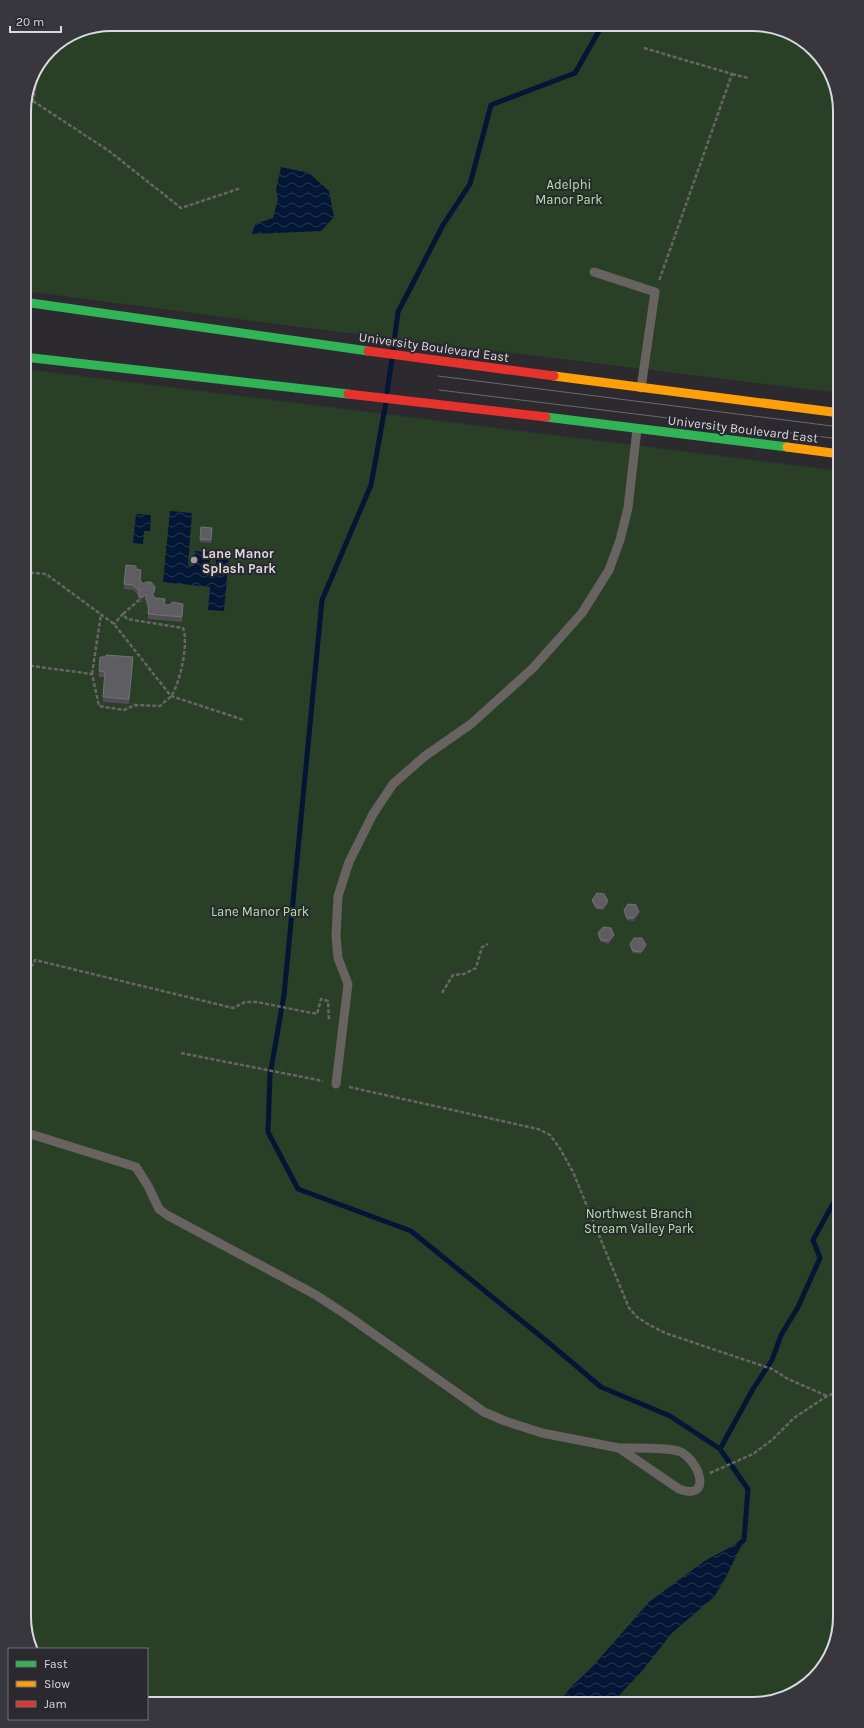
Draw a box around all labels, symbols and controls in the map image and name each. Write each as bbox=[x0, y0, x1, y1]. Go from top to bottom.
scale bar bbox=[10, 8, 61, 34]
text: 20 m bbox=[16, 15, 44, 29]
park label: Adelphi Manor Park bbox=[535, 177, 603, 207]
street label: University Boulevard East bbox=[358, 329, 510, 365]
street label: University Boulevard East bbox=[667, 412, 819, 446]
place label: Lane Manor Splash Park bbox=[202, 546, 276, 576]
marker: Lane Manor Splash Park bbox=[189, 555, 199, 565]
park label: Lane Manor Park bbox=[211, 904, 309, 919]
park label: Northwest Branch Stream Valley Park bbox=[584, 1206, 694, 1236]
legend bbox=[8, 1648, 148, 1720]
text: Fast bbox=[44, 1657, 68, 1671]
text: Slow bbox=[44, 1677, 70, 1691]
text: Jam bbox=[44, 1697, 67, 1711]

